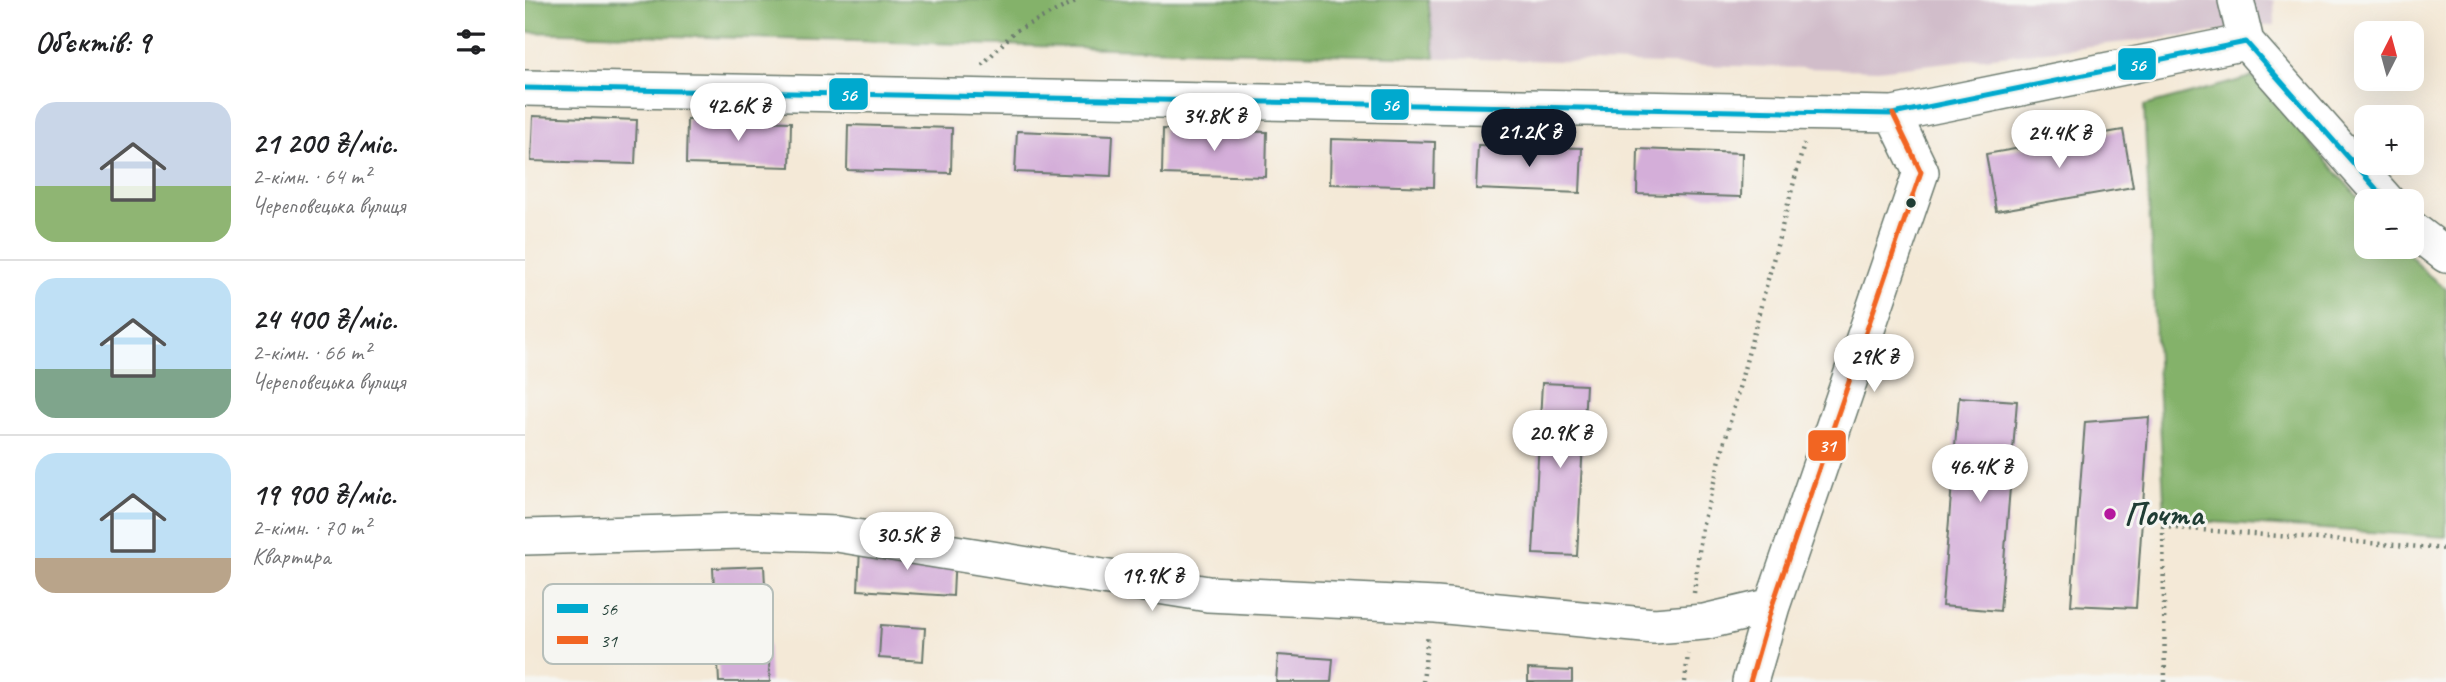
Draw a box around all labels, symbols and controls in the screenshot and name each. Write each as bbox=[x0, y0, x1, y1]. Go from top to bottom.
north arrow bbox=[2354, 21, 2424, 91]
map controls bbox=[2354, 21, 2424, 259]
text: Об’єктів: 9 bbox=[35, 23, 150, 61]
icon: filters bbox=[452, 23, 490, 61]
line badge: 56 bbox=[2117, 47, 2157, 81]
text: 56 bbox=[2128, 53, 2148, 77]
line badge: 56 bbox=[828, 77, 869, 111]
pin: 42.6K ₴ bbox=[673, 83, 803, 143]
text: 56 bbox=[839, 83, 859, 107]
line badge: 56 bbox=[1370, 88, 1410, 121]
text: 42.6K ₴ bbox=[706, 91, 770, 120]
text: 56 bbox=[1381, 93, 1401, 117]
pin: 34.8K ₴ bbox=[1149, 94, 1279, 153]
text: 34.8K ₴ bbox=[1182, 101, 1246, 130]
button: + bbox=[2354, 105, 2424, 175]
pin: 21.2K ₴ bbox=[1464, 110, 1594, 169]
pin: 24.4K ₴ bbox=[1994, 110, 2124, 170]
text: 21.2K ₴ bbox=[1497, 117, 1561, 146]
text: 24.4K ₴ bbox=[2027, 118, 2091, 147]
text: 21 200 ₴/міс. bbox=[252, 124, 397, 162]
icon: home bbox=[91, 130, 175, 214]
text: 2-кімн. · 64 m² bbox=[252, 162, 370, 191]
button: − bbox=[2354, 189, 2424, 259]
text: Череповецька вулиця bbox=[252, 191, 405, 220]
unlabelled marker bbox=[1904, 196, 1918, 210]
text: 24 400 ₴/міс. bbox=[252, 300, 397, 338]
icon: home bbox=[91, 306, 175, 390]
pin: 29K ₴ bbox=[1825, 334, 1923, 394]
text: 2-кімн. · 66 m² bbox=[252, 338, 370, 367]
text: 29K ₴ bbox=[1850, 342, 1898, 371]
text: Череповецька вулиця bbox=[252, 367, 405, 396]
pin: 20.9K ₴ bbox=[1495, 410, 1625, 470]
text: 20.9K ₴ bbox=[1528, 418, 1592, 447]
line badge: 31 bbox=[1807, 429, 1847, 462]
text: 31 bbox=[1818, 434, 1838, 458]
pin: 46.4K ₴ bbox=[1915, 444, 2045, 504]
text: 46.4K ₴ bbox=[1948, 452, 2012, 481]
text: 19 900 ₴/міс. bbox=[252, 475, 396, 513]
icon: home bbox=[91, 481, 175, 565]
place label: Почта bbox=[2124, 493, 2206, 535]
marker: Почта bbox=[2102, 506, 2118, 522]
pin: 30.5K ₴ bbox=[842, 512, 972, 572]
text: 2-кімн. · 70 m² bbox=[252, 513, 370, 542]
text: 30.5K ₴ bbox=[875, 520, 939, 549]
text: Квартира bbox=[252, 542, 330, 571]
pin: 19.9K ₴ bbox=[1087, 554, 1217, 613]
text: 19.9K ₴ bbox=[1121, 561, 1183, 590]
legend bbox=[543, 584, 773, 664]
text: 56 bbox=[600, 597, 619, 621]
text: 31 bbox=[600, 629, 619, 653]

